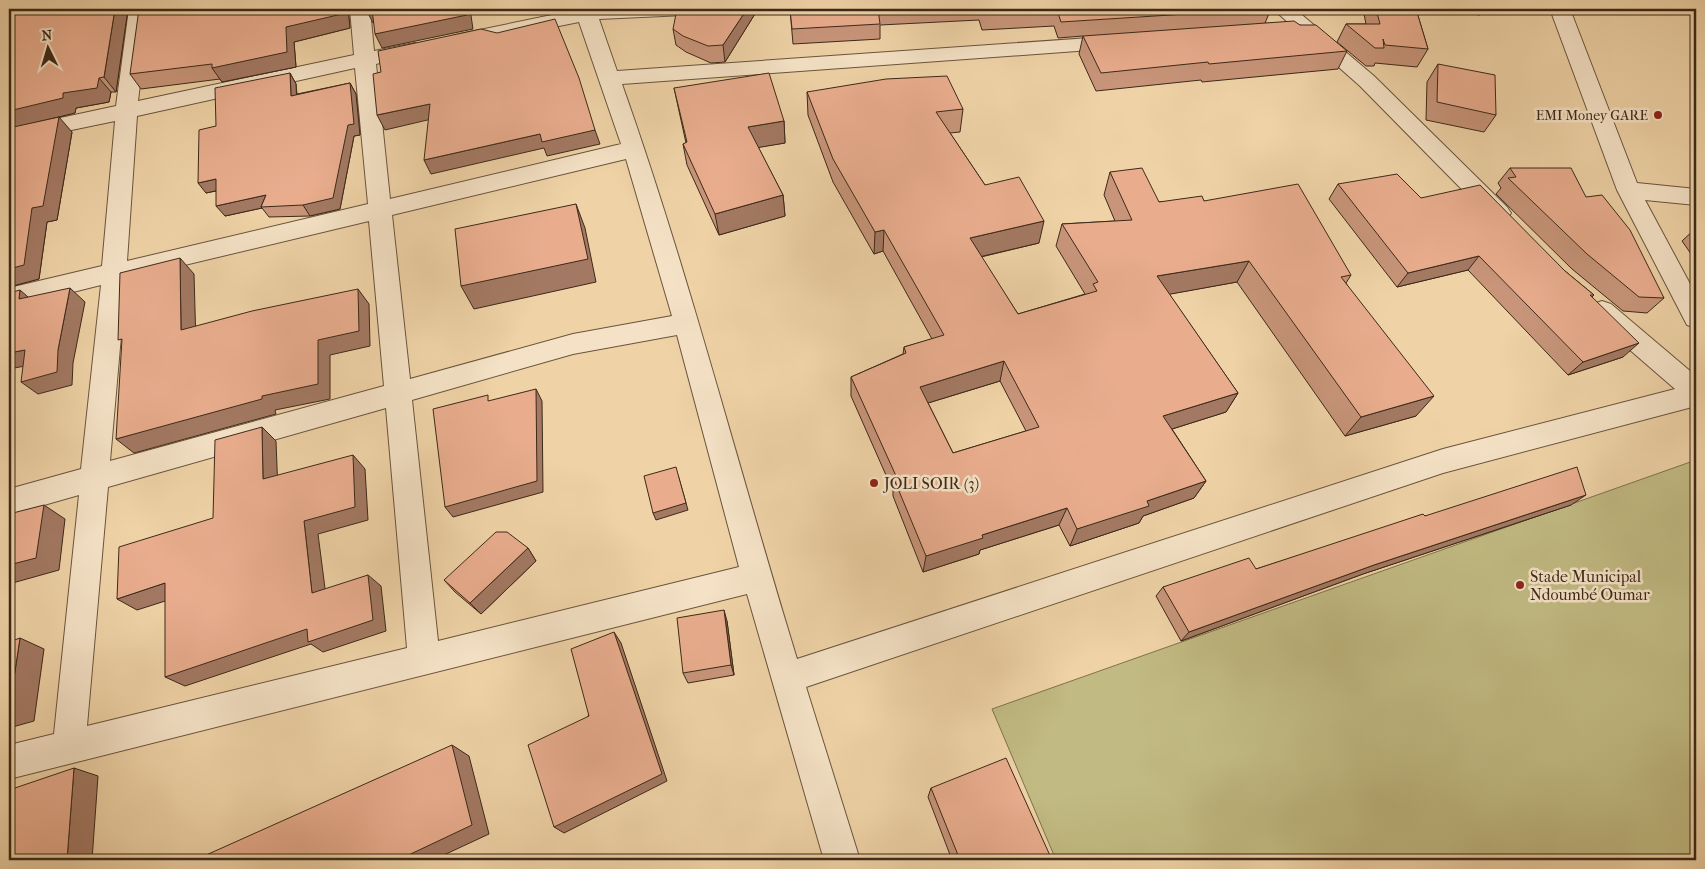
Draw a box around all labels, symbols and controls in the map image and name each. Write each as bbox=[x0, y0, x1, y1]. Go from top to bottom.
north arrow bbox=[22, 22, 72, 72]
text: N bbox=[41, 27, 53, 44]
place label: EMI Money GARE bbox=[1536, 107, 1648, 124]
marker: EMI Money GARE bbox=[1652, 109, 1664, 121]
place label: JOLI SOIR (3) bbox=[882, 474, 979, 493]
marker: JOLI SOIR (3) bbox=[868, 477, 880, 489]
place label: Stade Municipal Ndoumbé Oumar bbox=[1530, 567, 1650, 604]
marker: Stade Municipal Ndoumbé Oumar bbox=[1514, 579, 1526, 591]

